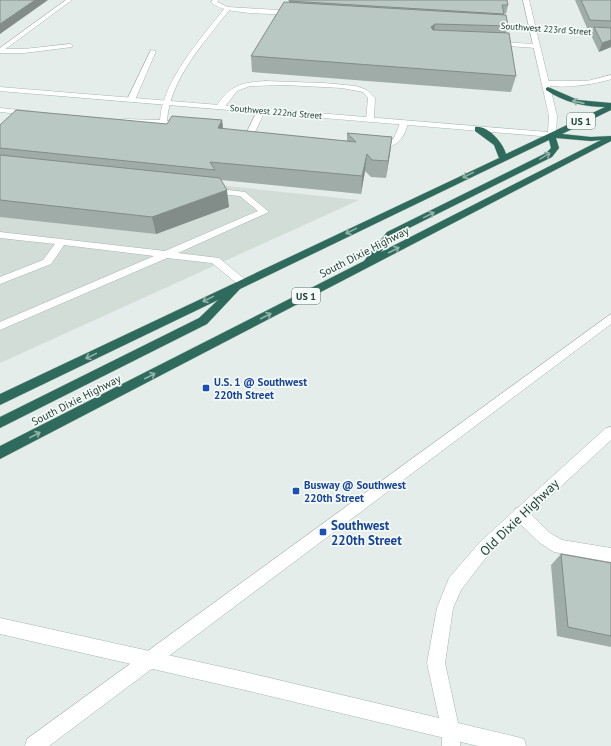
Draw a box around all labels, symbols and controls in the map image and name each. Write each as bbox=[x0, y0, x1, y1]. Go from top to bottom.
street label: Southwest 223rd Street bbox=[500, 20, 592, 37]
one-way arrow bbox=[572, 98, 585, 106]
street label: Southwest 222nd Street bbox=[229, 102, 323, 121]
road number: US 1 bbox=[567, 113, 595, 129]
one-way arrow bbox=[539, 152, 551, 160]
one-way arrow bbox=[462, 172, 474, 179]
one-way arrow bbox=[423, 210, 435, 218]
street label: South Dixie Highway bbox=[317, 223, 412, 281]
one-way arrow bbox=[345, 228, 357, 235]
one-way arrow bbox=[388, 246, 400, 253]
road number: US 1 bbox=[292, 288, 320, 304]
one-way arrow bbox=[203, 296, 215, 303]
one-way arrow bbox=[260, 312, 272, 319]
one-way arrow bbox=[85, 353, 97, 360]
street label: South Dixie Highway bbox=[29, 371, 124, 429]
one-way arrow bbox=[144, 371, 156, 379]
place label: U.S. 1 @ Southwest 220th Street bbox=[214, 375, 307, 402]
marker: U.S. 1 @ Southwest 220th Street bbox=[201, 383, 211, 393]
one-way arrow bbox=[28, 431, 40, 438]
street label: Old Dixie Highway bbox=[476, 475, 563, 560]
place label: Busway @ Southwest 220th Street bbox=[304, 478, 406, 505]
marker: Busway @ Southwest 220th Street bbox=[291, 486, 301, 496]
place label: Southwest 220th Street bbox=[331, 517, 402, 549]
marker: Southwest 220th Street bbox=[318, 527, 328, 537]

